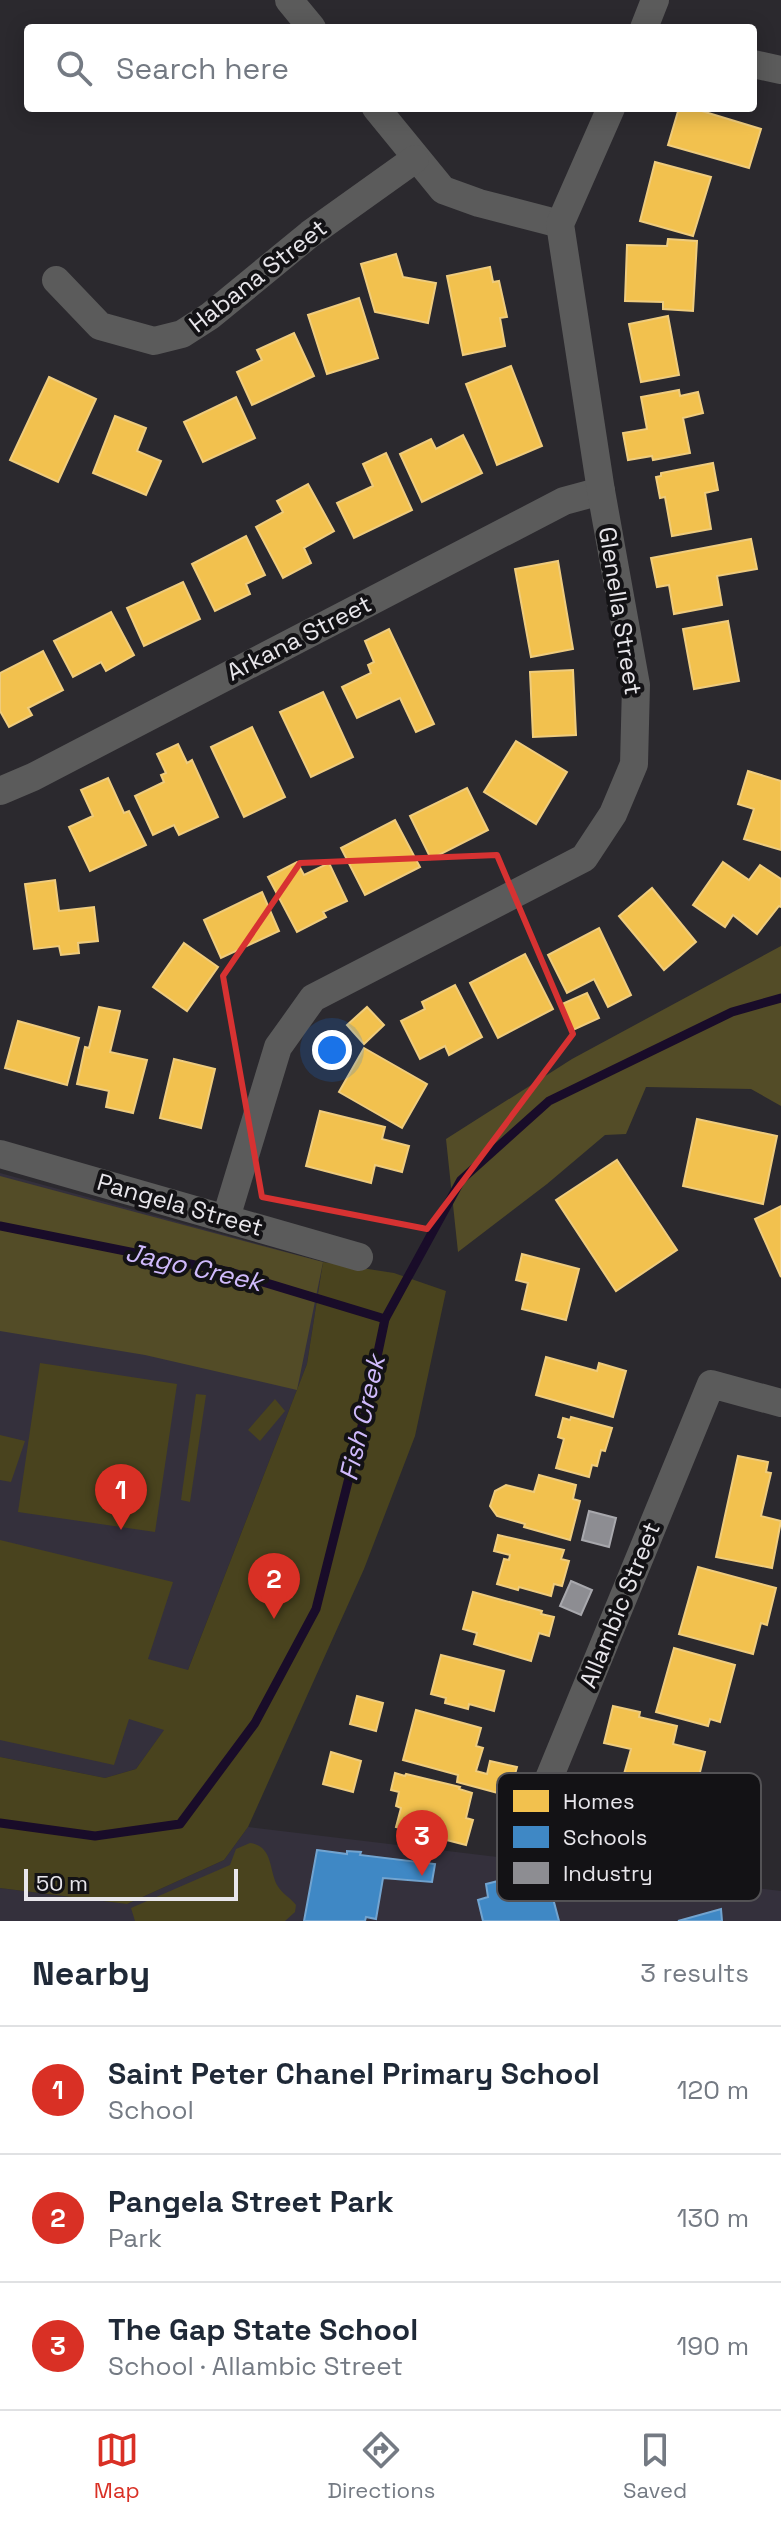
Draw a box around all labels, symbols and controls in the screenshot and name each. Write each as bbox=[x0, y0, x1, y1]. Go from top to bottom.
search box bbox=[24, 24, 757, 112]
icon: search bbox=[52, 46, 96, 90]
text: Search here bbox=[116, 49, 289, 88]
street label: Habana Street bbox=[182, 212, 333, 339]
street label: Glenella Street bbox=[592, 525, 649, 697]
street label: Arkana Street bbox=[221, 588, 376, 687]
your location bbox=[312, 1030, 352, 1070]
street label: Pangela Street bbox=[93, 1166, 267, 1243]
water label: Jago Creek bbox=[122, 1235, 269, 1300]
water label: Fish Creek bbox=[331, 1349, 394, 1484]
pin: 1 bbox=[95, 1464, 147, 1530]
street label: Allambic Street bbox=[572, 1517, 667, 1692]
pin: 2 bbox=[248, 1553, 300, 1619]
legend bbox=[497, 1773, 761, 1901]
text: Homes bbox=[563, 1787, 635, 1815]
pin: 3 bbox=[396, 1810, 448, 1876]
text: Schools bbox=[563, 1823, 647, 1851]
text: Industry bbox=[563, 1859, 653, 1887]
scale bar bbox=[24, 1865, 238, 1901]
text: 50 m bbox=[36, 1869, 88, 1897]
text: Nearby bbox=[32, 1952, 150, 1995]
text: 3 results bbox=[640, 1956, 749, 1990]
text: Saint Peter Chanel Primary School bbox=[108, 2054, 600, 2093]
text: 1 bbox=[52, 2073, 64, 2107]
text: 120 m bbox=[677, 2073, 749, 2107]
text: School bbox=[108, 2093, 194, 2127]
text: Pangela Street Park bbox=[108, 2182, 394, 2221]
text: 2 bbox=[50, 2201, 66, 2235]
text: 130 m bbox=[677, 2201, 749, 2235]
text: Park bbox=[108, 2221, 162, 2255]
text: The Gap State School bbox=[108, 2310, 418, 2349]
text: 3 bbox=[50, 2329, 66, 2363]
text: 190 m bbox=[677, 2329, 749, 2363]
text: School · Allambic Street bbox=[108, 2349, 403, 2383]
tab: Map bbox=[94, 2428, 140, 2504]
tab: Directions bbox=[327, 2428, 435, 2504]
tab: Saved bbox=[623, 2428, 687, 2504]

